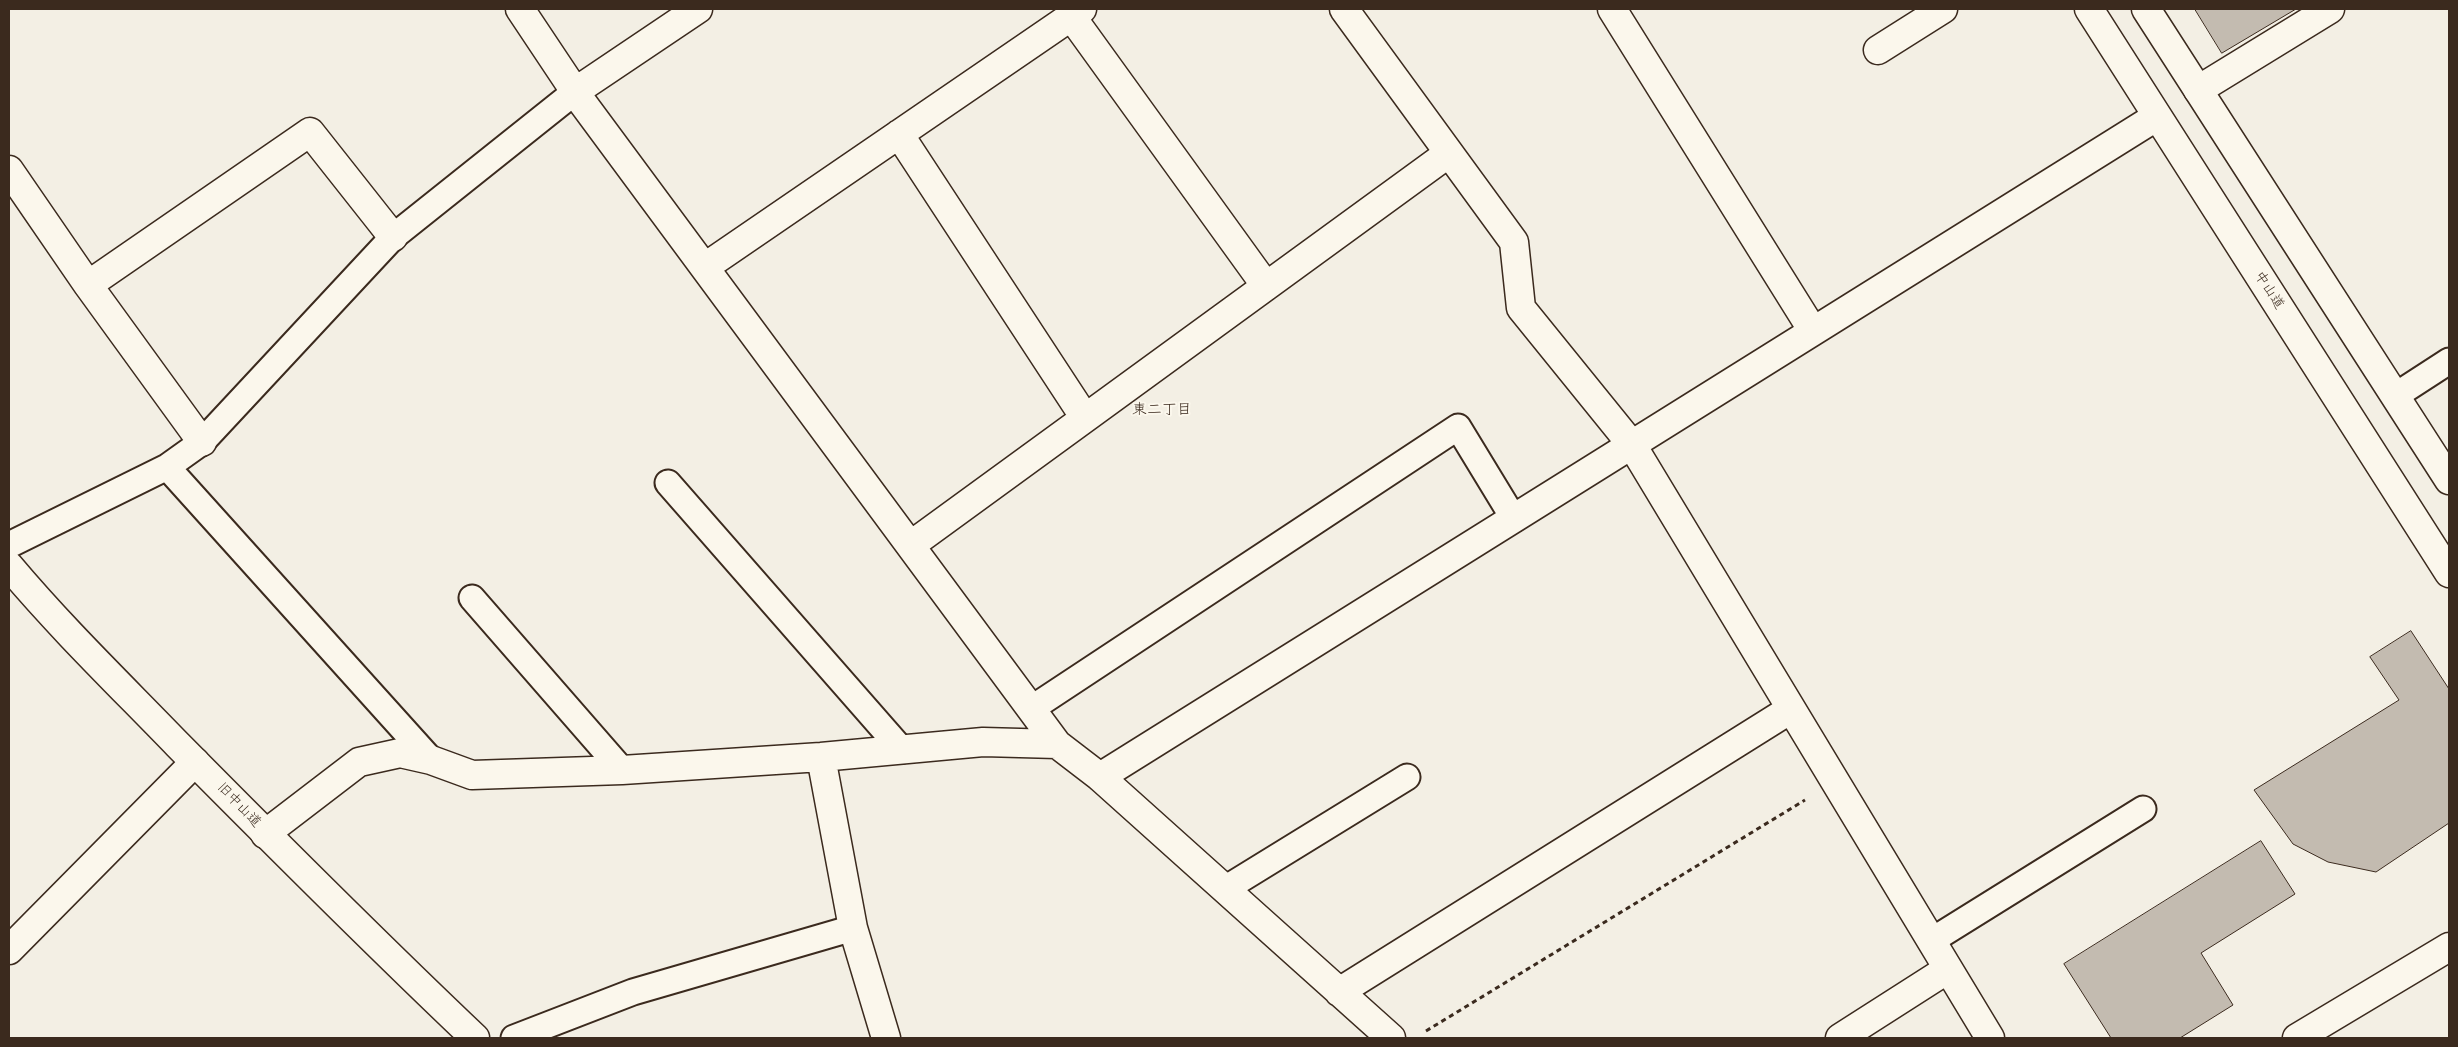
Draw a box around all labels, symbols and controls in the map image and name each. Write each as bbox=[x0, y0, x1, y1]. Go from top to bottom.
street label: 中山道 bbox=[2250, 269, 2286, 313]
district label: 東二丁目 bbox=[1132, 402, 1192, 420]
street label: 旧中山道 bbox=[213, 780, 263, 832]

